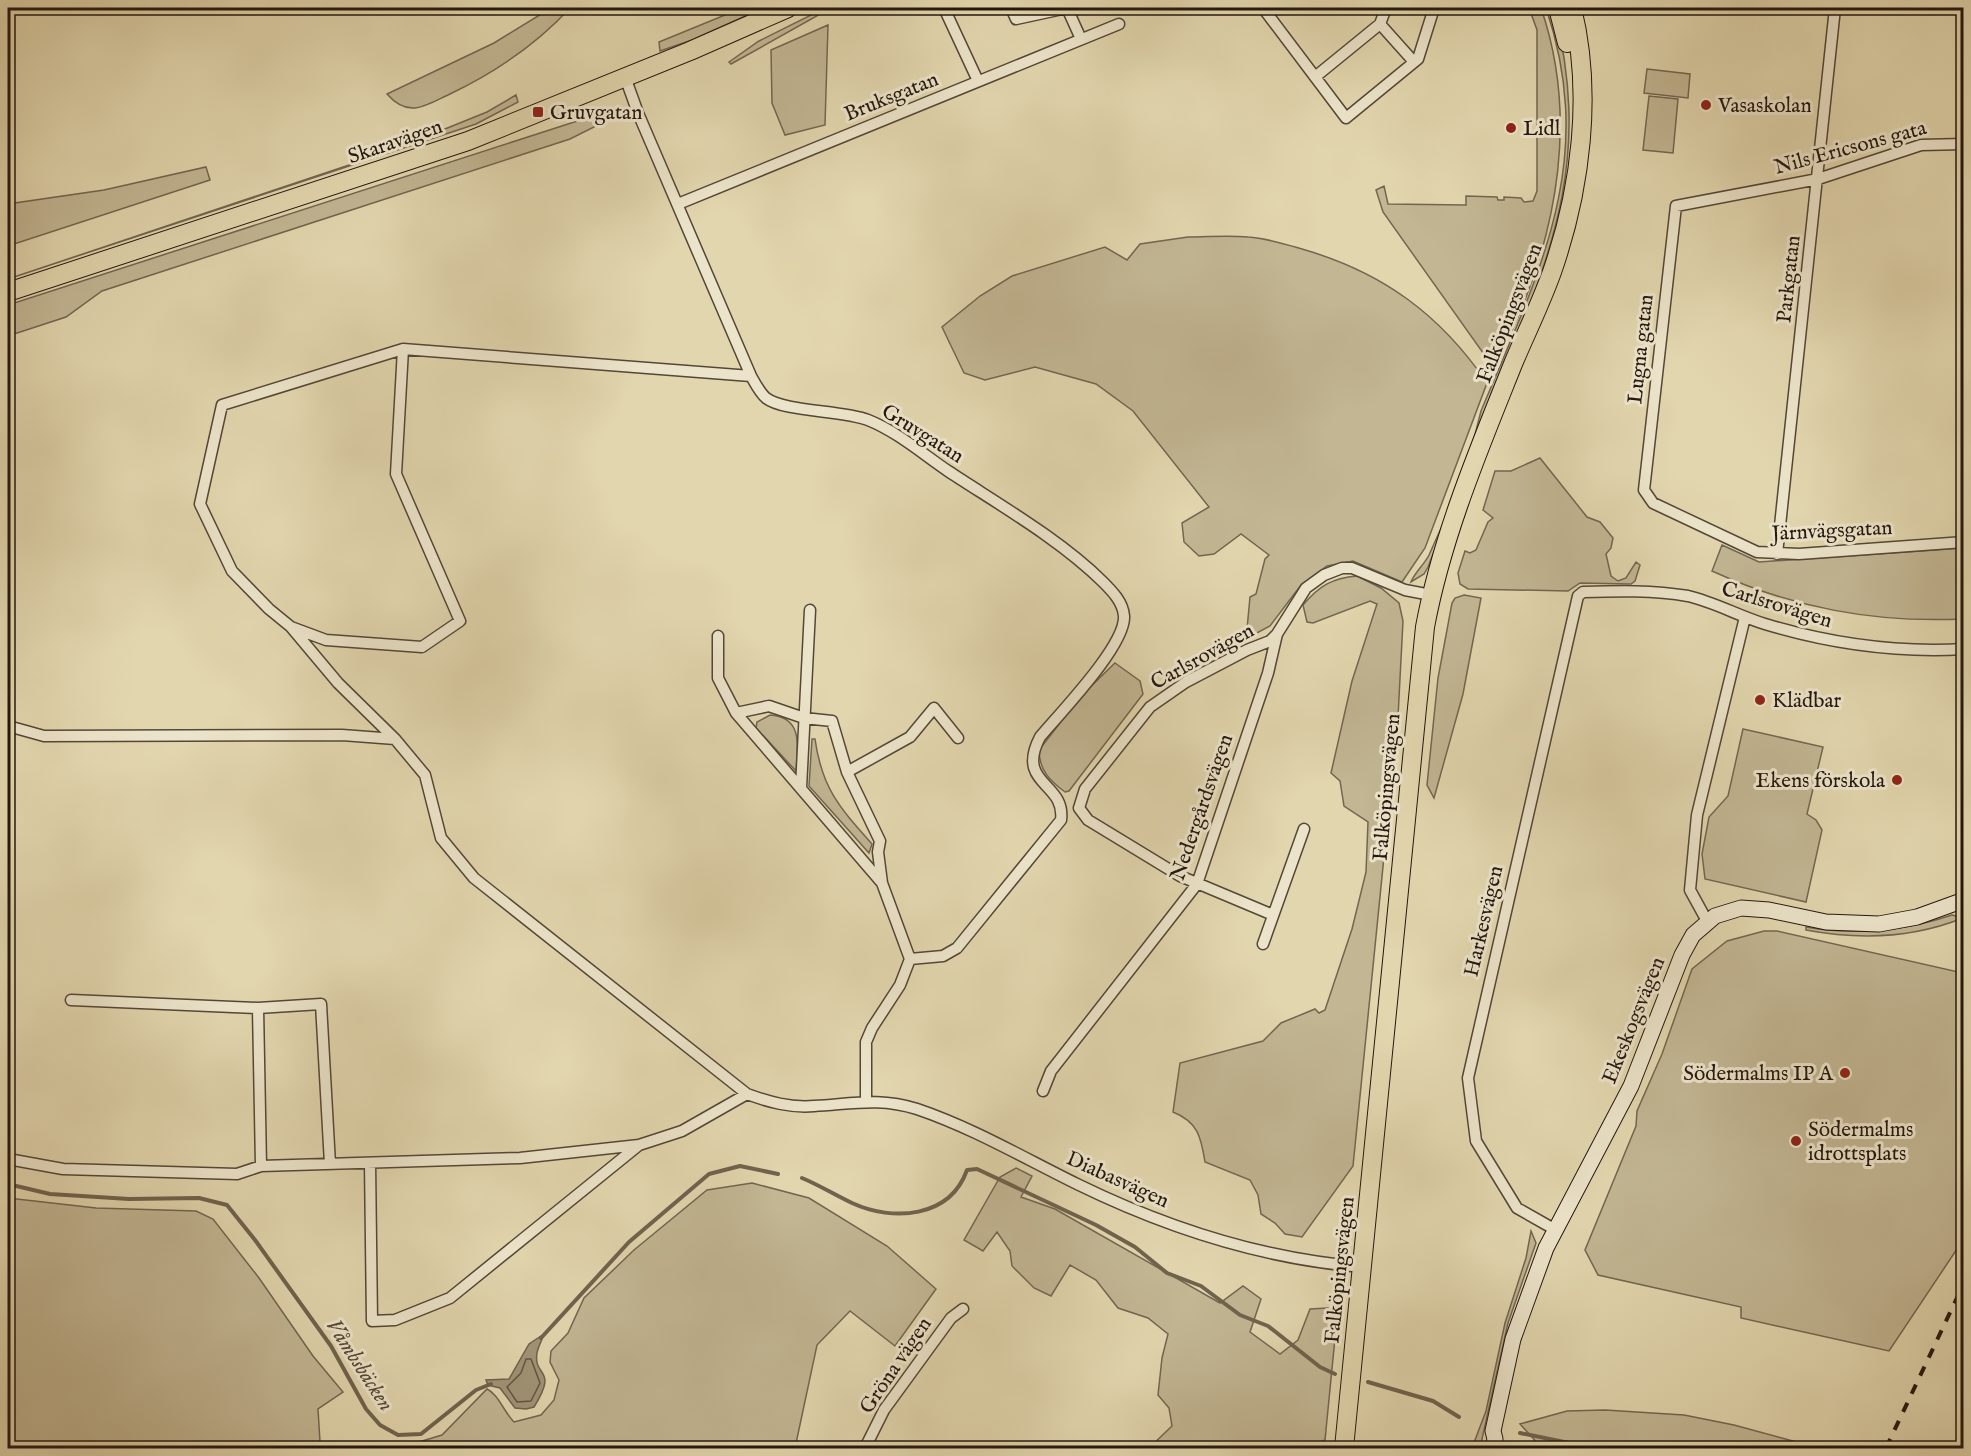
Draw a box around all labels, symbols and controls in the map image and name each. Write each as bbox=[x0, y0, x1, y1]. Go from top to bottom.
street label: Bruksgatan bbox=[841, 66, 943, 128]
place label: Vasaskolan bbox=[1717, 93, 1812, 120]
marker: Vasaskolan bbox=[1699, 98, 1713, 112]
place label: Gruvgatan bbox=[550, 100, 642, 127]
marker: Gruvgatan bbox=[531, 105, 545, 119]
street label: Skaravägen bbox=[345, 114, 446, 171]
street label: Nils Ericsons gata bbox=[1771, 115, 1930, 182]
place label: Lidl bbox=[1523, 116, 1561, 143]
marker: Lidl bbox=[1504, 121, 1518, 135]
street label: Parkgatan bbox=[1771, 234, 1808, 324]
street label: Falköpingsvägen bbox=[1471, 240, 1549, 387]
street label: Lugna gatan bbox=[1622, 293, 1661, 405]
street label: Gruvgatan bbox=[876, 398, 969, 470]
street label: Järnvägsgatan bbox=[1769, 515, 1893, 548]
street label: Carlsrovägen bbox=[1718, 576, 1835, 635]
street label: Carlsrovägen bbox=[1146, 618, 1259, 697]
place label: Klädbar bbox=[1772, 688, 1842, 715]
marker: Klädbar bbox=[1753, 693, 1767, 707]
street label: Falköpingsvägen bbox=[1368, 712, 1407, 862]
street label: Nedergårdsvägen bbox=[1165, 731, 1240, 884]
place label: Ekens förskola bbox=[1756, 768, 1886, 795]
marker: Ekens förskola bbox=[1890, 773, 1904, 787]
street label: Harkesvägen bbox=[1459, 863, 1510, 980]
street label: Ekeskogsvägen bbox=[1597, 953, 1672, 1088]
place label: Södermalms IP A bbox=[1683, 1061, 1834, 1088]
marker: Södermalms IP A bbox=[1838, 1066, 1852, 1080]
place label: Södermalms idrottsplats bbox=[1808, 1117, 1913, 1168]
marker: Södermalms idrottsplats bbox=[1789, 1134, 1803, 1148]
street label: Diabasvägen bbox=[1062, 1146, 1173, 1215]
street label: Falköpingsvägen bbox=[1319, 1195, 1362, 1345]
street label: Gröna vägen bbox=[854, 1312, 938, 1419]
water label: Våmbsbäcken bbox=[319, 1314, 400, 1417]

